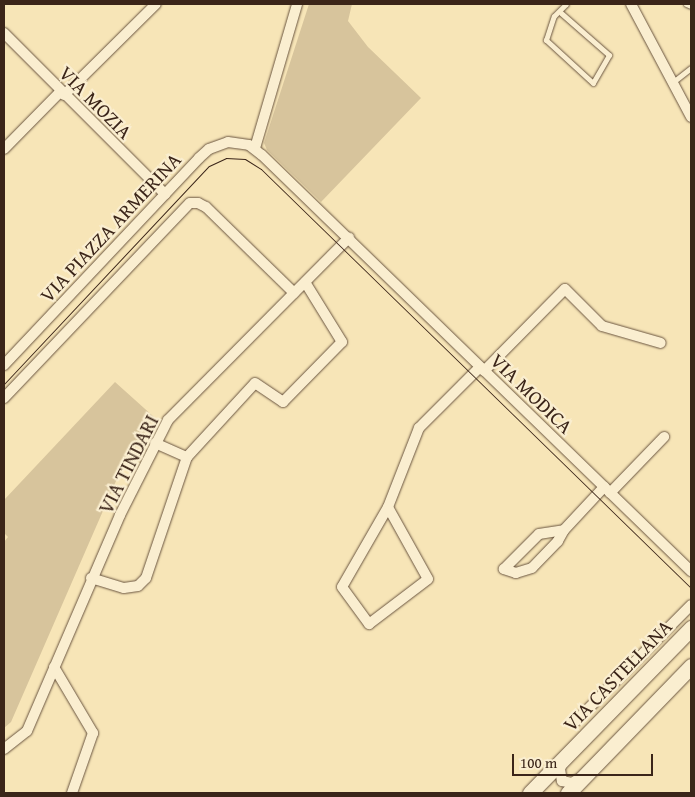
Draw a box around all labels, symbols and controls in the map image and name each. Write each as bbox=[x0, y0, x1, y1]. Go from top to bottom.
street label: VIA MOZIA bbox=[55, 61, 137, 143]
street label: VIA PIAZZA ARMERINA bbox=[35, 147, 185, 307]
street label: VIA MODICA bbox=[486, 348, 578, 438]
street label: VIA TINDARI bbox=[93, 411, 163, 517]
street label: VIA CASTELLANA bbox=[558, 614, 676, 736]
scale bar bbox=[515, 744, 656, 776]
text: 100 m bbox=[520, 752, 557, 773]

